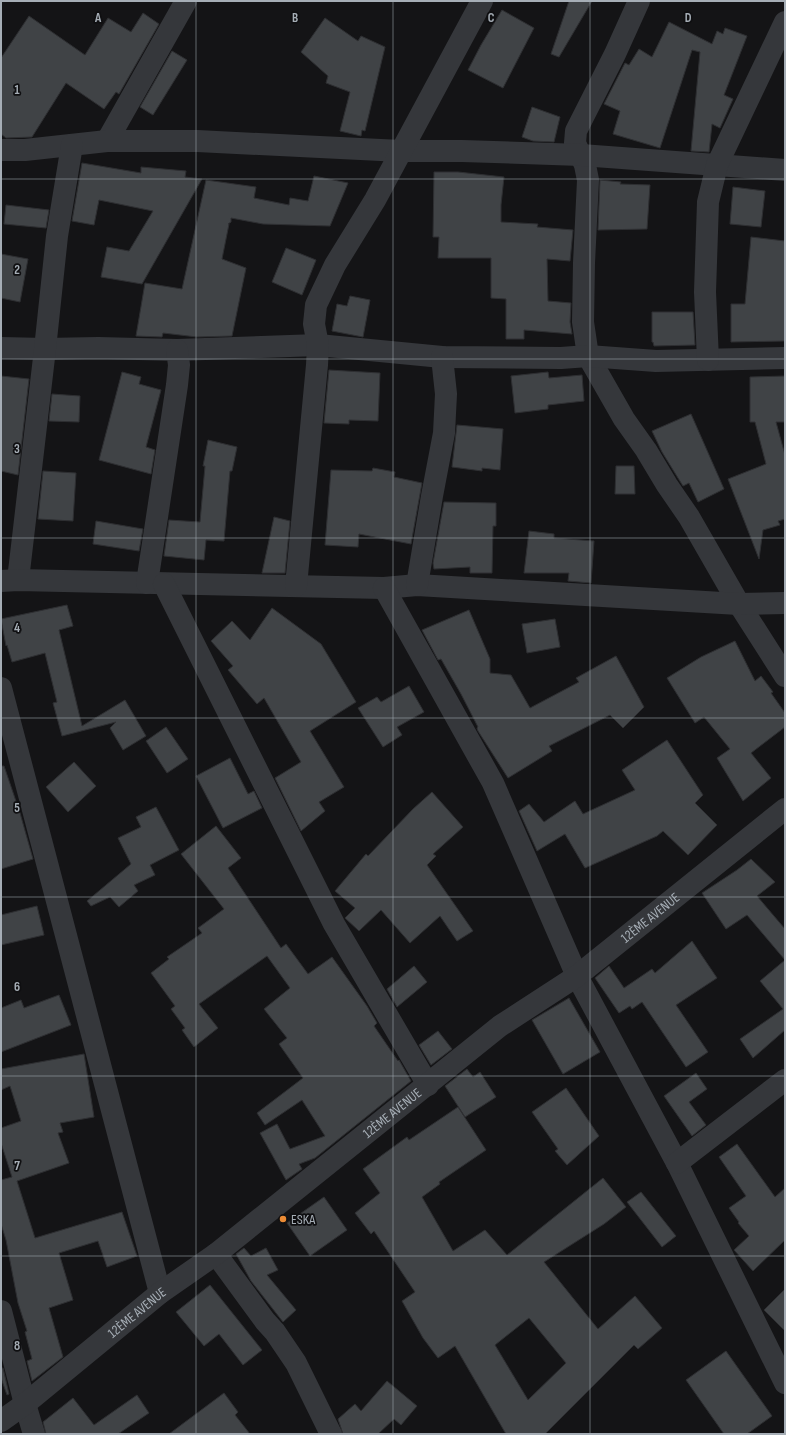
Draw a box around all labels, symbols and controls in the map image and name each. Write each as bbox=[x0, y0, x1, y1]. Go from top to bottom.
text: A bbox=[94, 10, 102, 26]
text: B bbox=[292, 10, 298, 26]
text: C bbox=[488, 10, 495, 26]
text: D bbox=[685, 10, 692, 26]
text: 1 bbox=[14, 82, 20, 98]
text: 2 bbox=[14, 262, 20, 278]
text: 3 bbox=[14, 441, 20, 457]
text: 4 bbox=[14, 620, 20, 636]
text: 5 bbox=[14, 800, 20, 816]
street label: 12ÈME AVENUE bbox=[617, 889, 683, 946]
text: 6 bbox=[14, 979, 20, 995]
street label: 12ÈME AVENUE bbox=[359, 1084, 425, 1141]
text: 7 bbox=[14, 1158, 20, 1174]
place label: ESKA bbox=[291, 1211, 316, 1228]
marker: ESKA bbox=[278, 1214, 288, 1224]
street label: 12ÈME AVENUE bbox=[104, 1283, 169, 1341]
text: 8 bbox=[14, 1338, 20, 1354]

